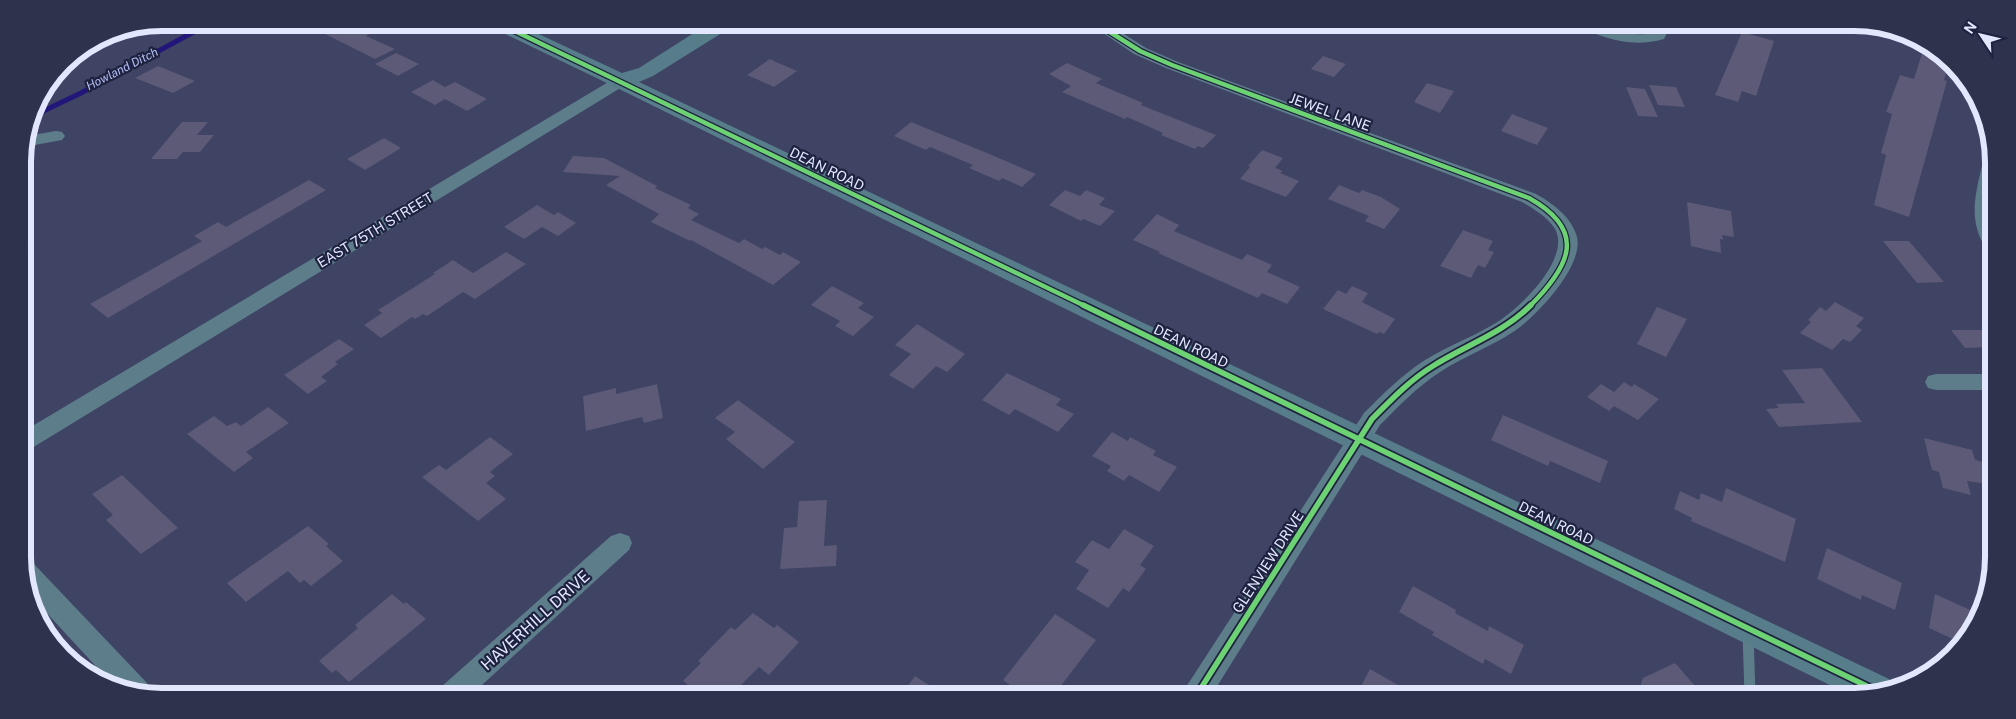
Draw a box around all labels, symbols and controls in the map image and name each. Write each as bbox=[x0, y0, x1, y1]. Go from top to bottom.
north arrow bbox=[1956, 10, 2006, 60]
text: N bbox=[1961, 18, 1980, 37]
water label: Howland Ditch bbox=[84, 45, 161, 93]
street label: JEWEL LANE bbox=[1287, 90, 1373, 134]
street label: DEAN ROAD bbox=[787, 144, 867, 194]
street label: EAST 75TH STREET bbox=[314, 189, 436, 271]
street label: DEAN ROAD bbox=[1151, 321, 1231, 371]
street label: DEAN ROAD bbox=[1516, 498, 1596, 548]
street label: GLENVIEW DRIVE bbox=[1229, 508, 1307, 616]
street label: HAVERHILL DRIVE bbox=[477, 567, 594, 674]

